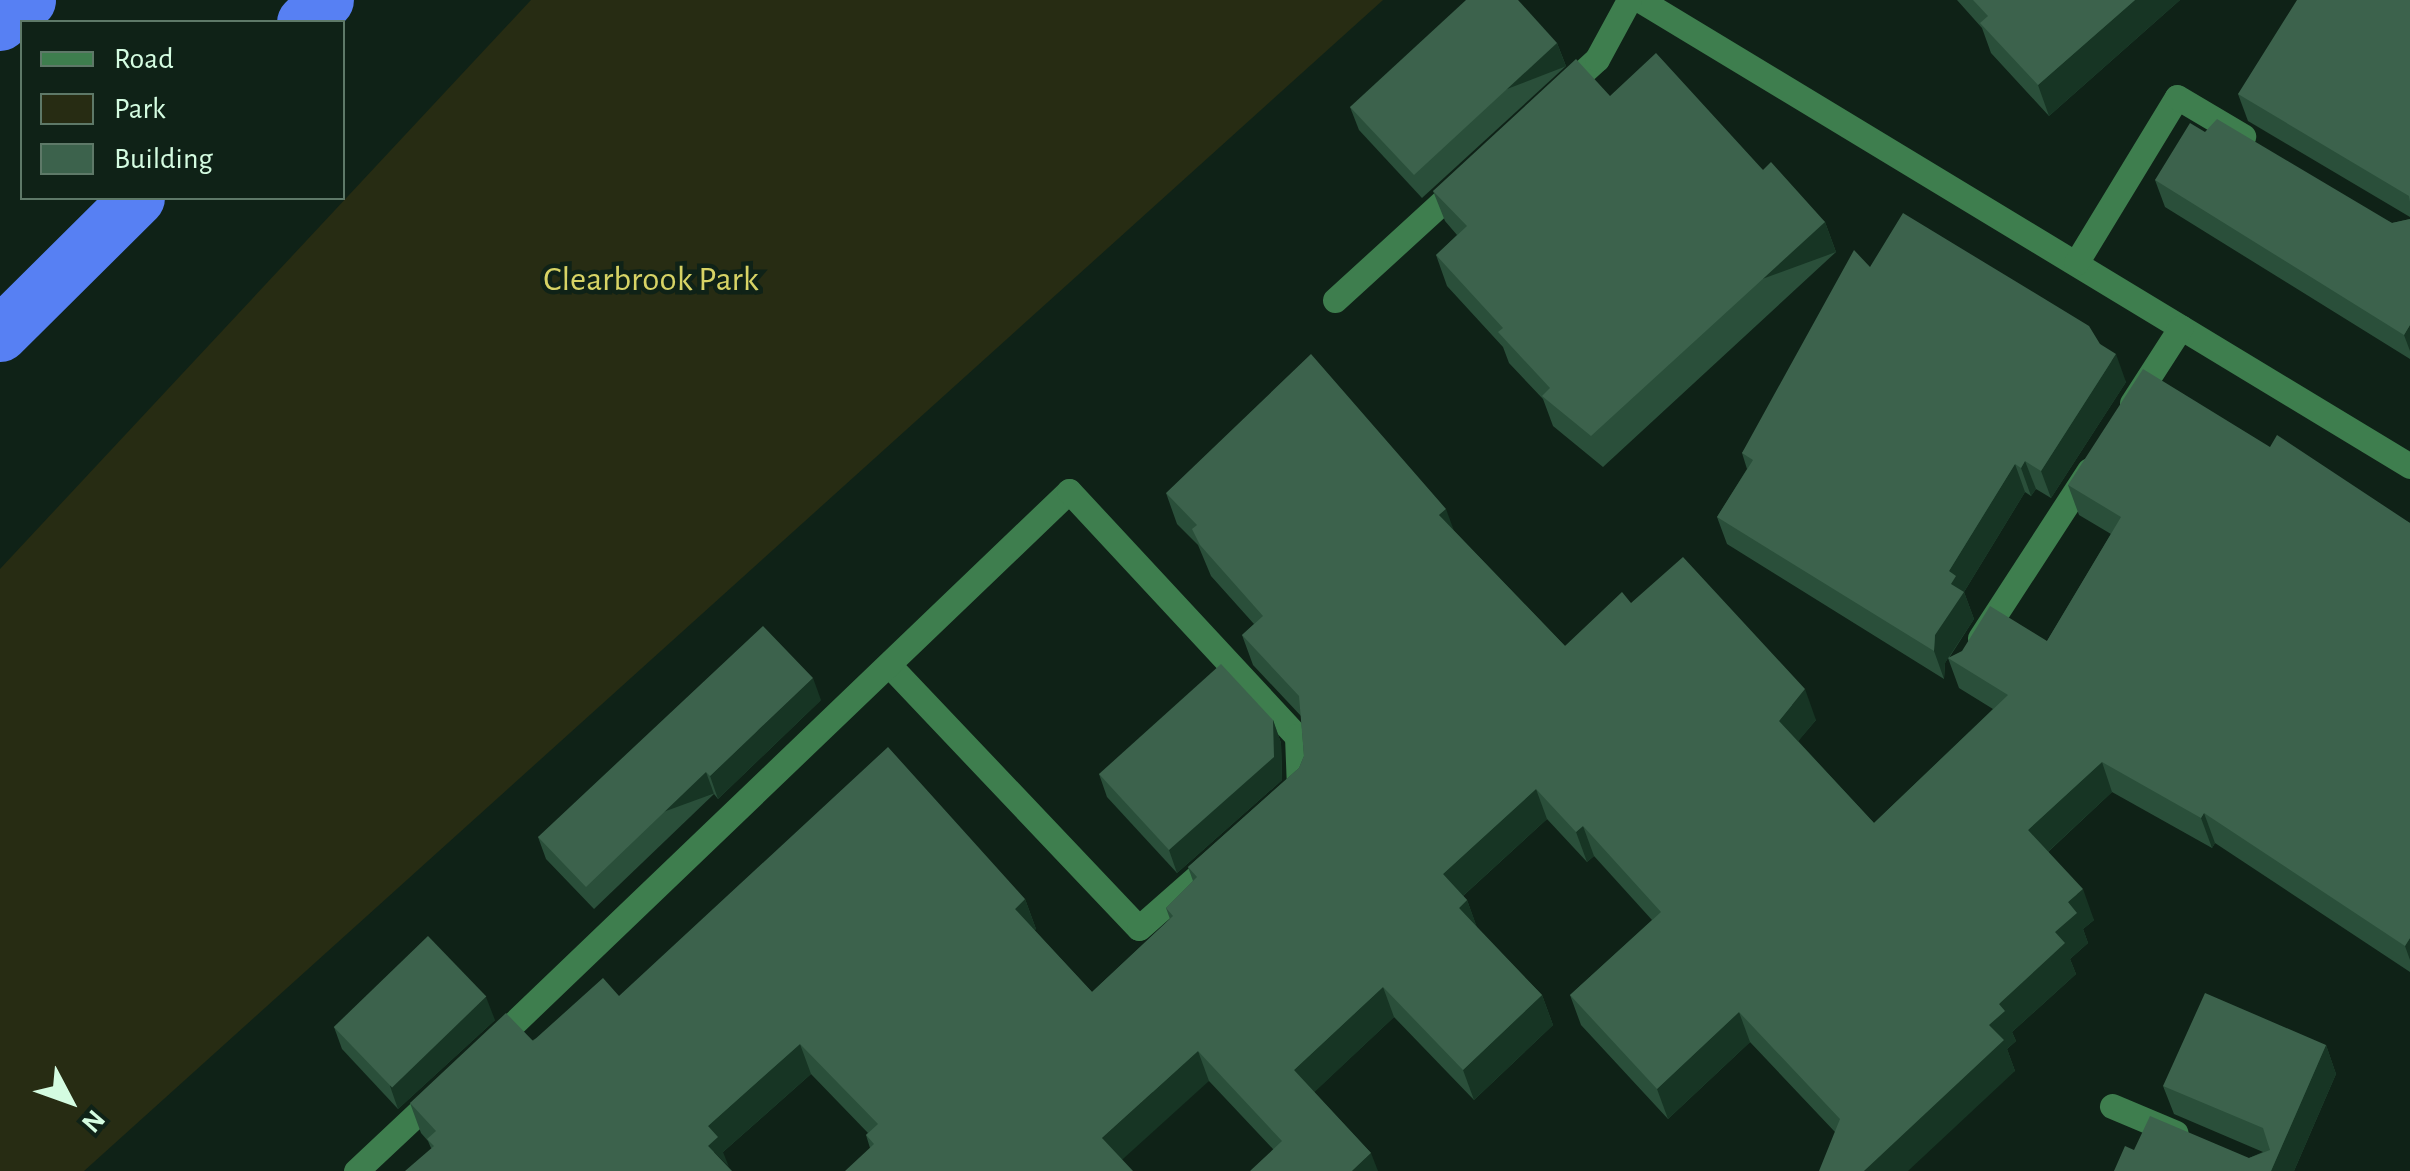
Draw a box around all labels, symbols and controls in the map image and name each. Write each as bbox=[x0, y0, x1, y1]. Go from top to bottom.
legend bbox=[20, 20, 345, 200]
text: Road bbox=[114, 44, 174, 74]
text: Park bbox=[114, 94, 166, 124]
text: Building bbox=[114, 144, 213, 174]
park label: Clearbrook Park bbox=[543, 259, 759, 301]
north arrow bbox=[20, 1051, 120, 1151]
text: N bbox=[76, 1104, 110, 1137]

